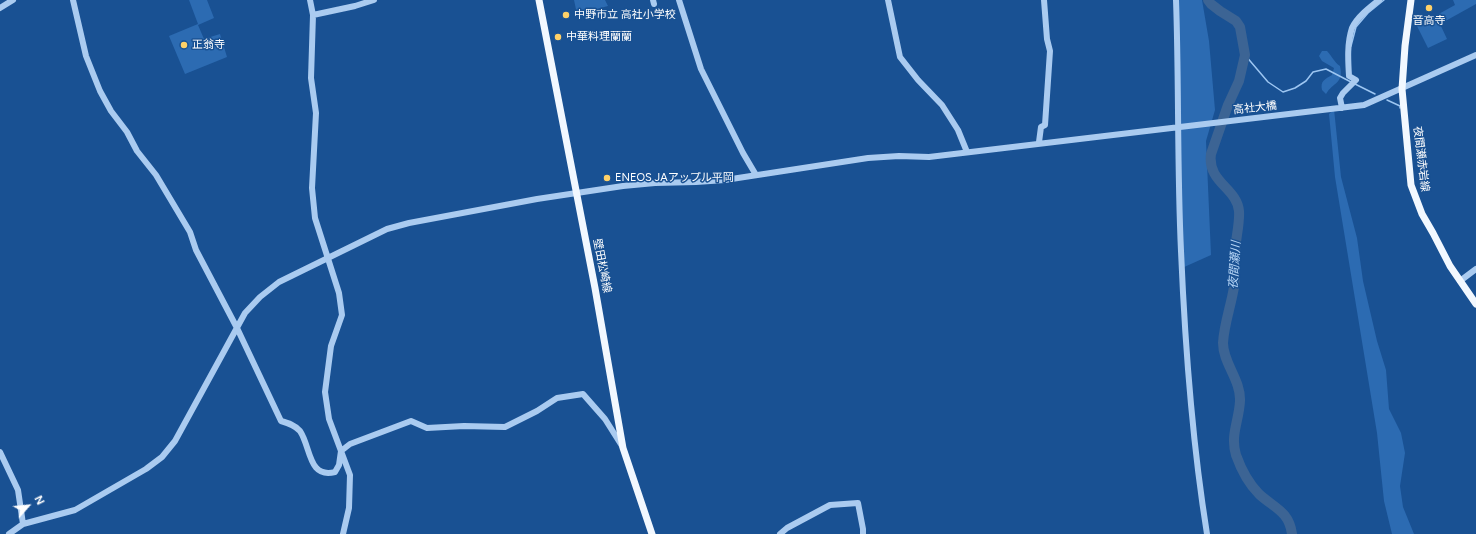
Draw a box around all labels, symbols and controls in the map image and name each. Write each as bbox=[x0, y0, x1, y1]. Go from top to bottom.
marker: 音高寺 bbox=[1424, 3, 1434, 13]
place label: 中野市立 高社小学校 bbox=[574, 8, 676, 22]
marker: 中野市立 高社小学校 bbox=[561, 10, 571, 20]
place label: 音高寺 bbox=[1413, 14, 1445, 28]
place label: 中華料理蘭蘭 bbox=[566, 30, 632, 44]
marker: 中華料理蘭蘭 bbox=[553, 32, 563, 42]
place label: 正翁寺 bbox=[192, 38, 225, 52]
marker: 正翁寺 bbox=[179, 40, 189, 50]
street label: 高社大橋 bbox=[1232, 99, 1278, 117]
street label: 夜間瀬赤岩線 bbox=[1410, 125, 1432, 193]
place label: ENEOS JAアップル平岡 bbox=[615, 171, 734, 185]
marker: ENEOS JAアップル平岡 bbox=[602, 173, 612, 183]
street label: 壁田松崎線 bbox=[590, 238, 614, 294]
water label: 夜間瀬川 bbox=[1226, 241, 1244, 289]
north arrow bbox=[8, 486, 48, 526]
text: N bbox=[31, 494, 47, 507]

